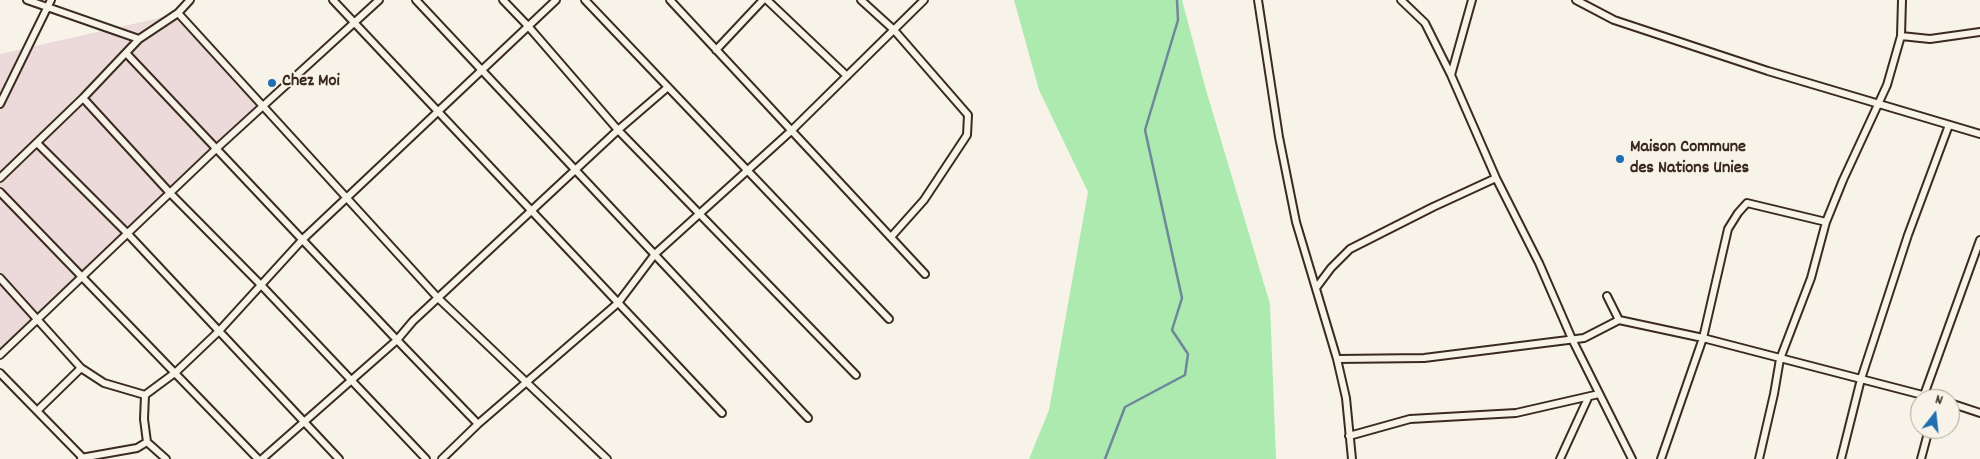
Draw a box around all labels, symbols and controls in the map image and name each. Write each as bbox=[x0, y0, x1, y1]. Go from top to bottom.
place label: Chez Moi bbox=[282, 72, 340, 94]
marker: Chez Moi bbox=[266, 77, 278, 89]
place label: Maison Commune des Nations Unies bbox=[1630, 138, 1749, 180]
marker: Maison Commune des Nations Unies bbox=[1614, 153, 1626, 165]
north arrow bbox=[1910, 389, 1960, 439]
text: N bbox=[1933, 390, 1945, 411]

